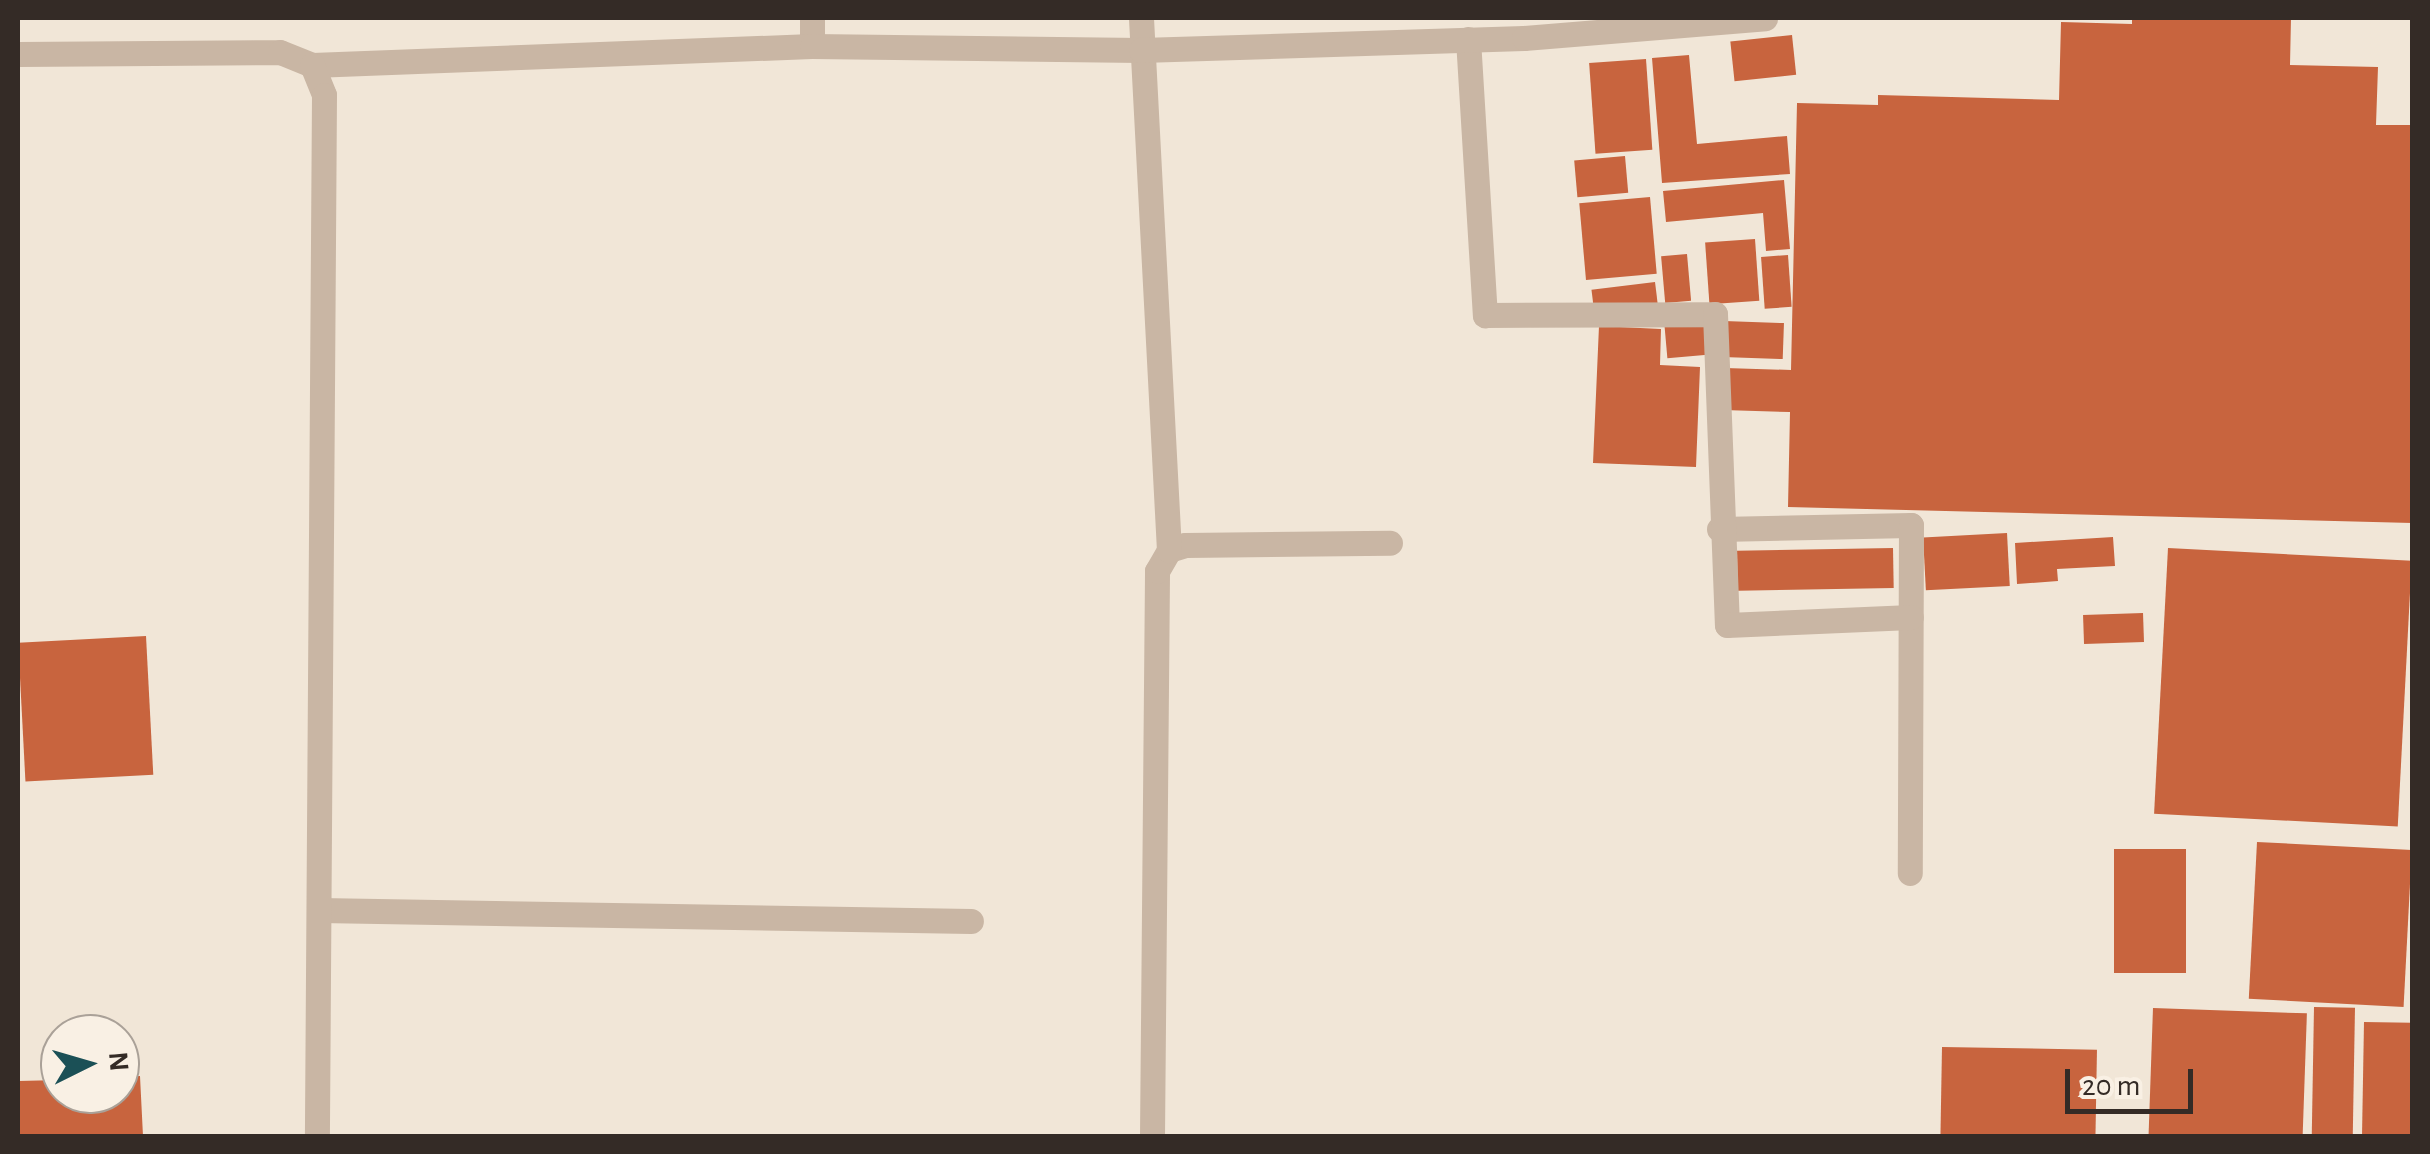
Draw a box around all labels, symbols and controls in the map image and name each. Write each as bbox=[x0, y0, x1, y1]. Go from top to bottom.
north arrow bbox=[40, 1014, 140, 1114]
scale bar bbox=[2070, 1049, 2198, 1111]
text: N bbox=[103, 1051, 133, 1072]
text: 20 m bbox=[2082, 1071, 2140, 1101]

